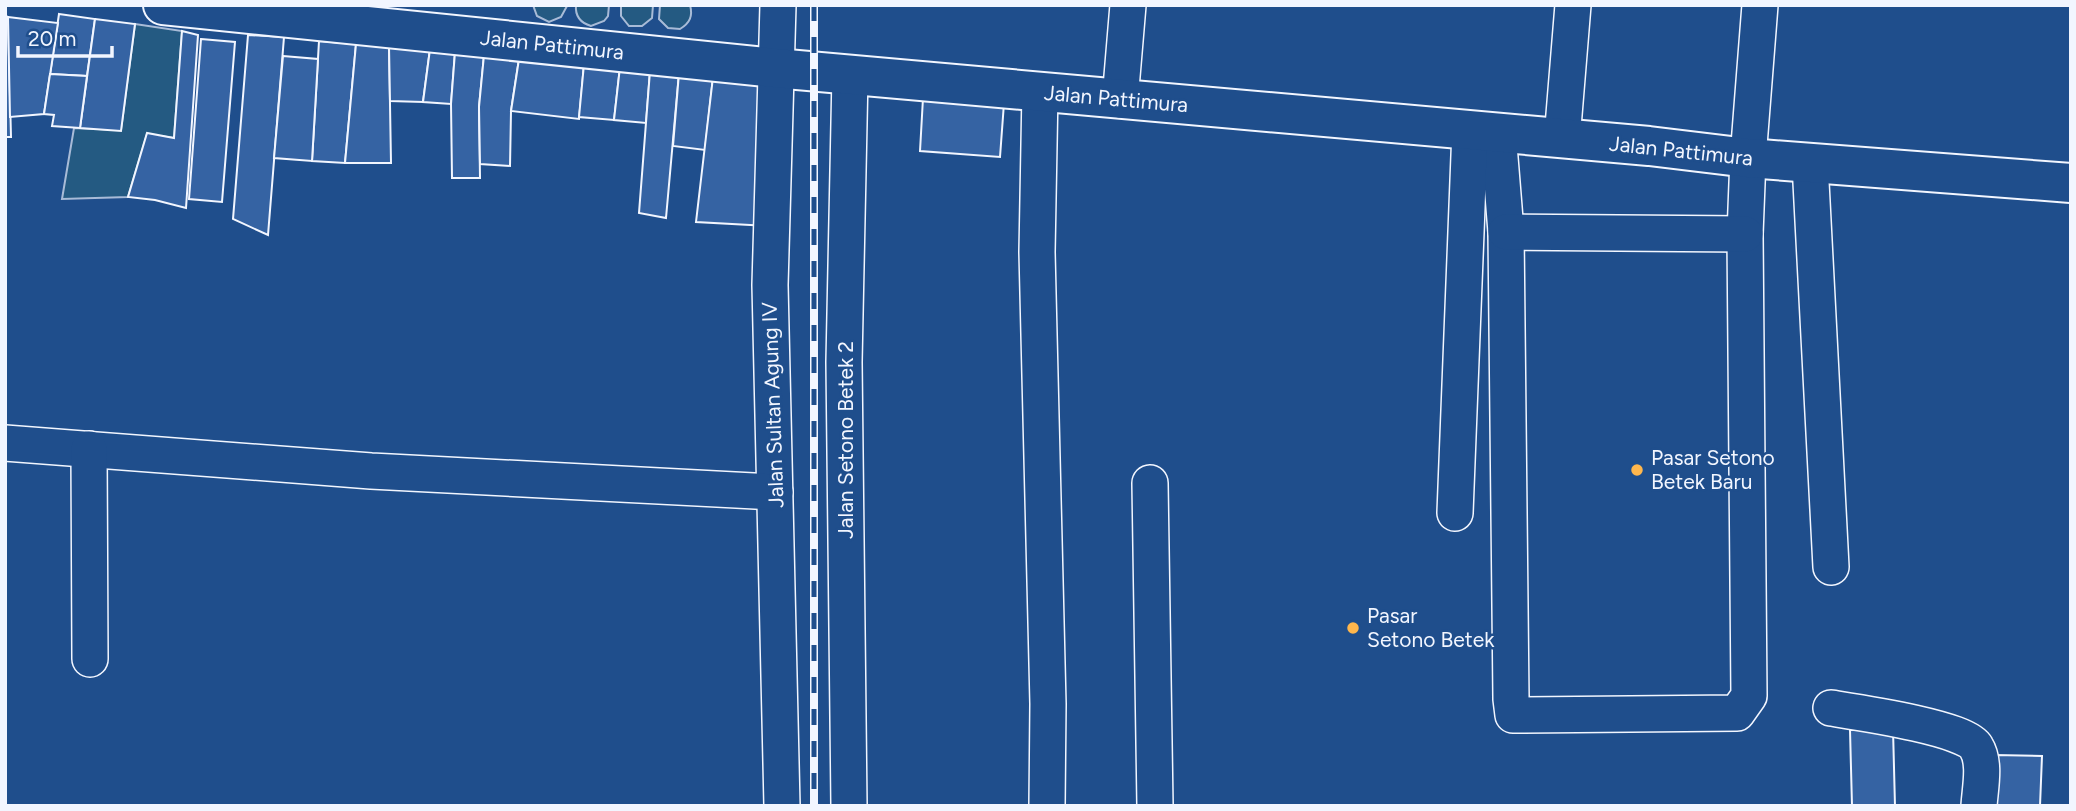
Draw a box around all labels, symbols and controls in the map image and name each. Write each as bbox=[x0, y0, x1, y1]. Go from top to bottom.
scale bar bbox=[18, 14, 112, 58]
street label: Jalan Pattimura bbox=[479, 25, 625, 64]
text: 20 m bbox=[28, 26, 76, 51]
street label: Jalan Pattimura bbox=[1043, 80, 1189, 117]
street label: Jalan Pattimura bbox=[1608, 131, 1754, 170]
street label: Jalan Sultan Agung IV bbox=[756, 301, 789, 508]
street label: Jalan Setono Betek 2 bbox=[833, 341, 858, 539]
place label: Pasar Setono Betek Baru bbox=[1651, 445, 1775, 494]
marker: Pasar Setono Betek Baru bbox=[1629, 462, 1645, 478]
place label: Pasar Setono Betek bbox=[1367, 603, 1495, 652]
marker: Pasar Setono Betek bbox=[1345, 620, 1361, 636]

